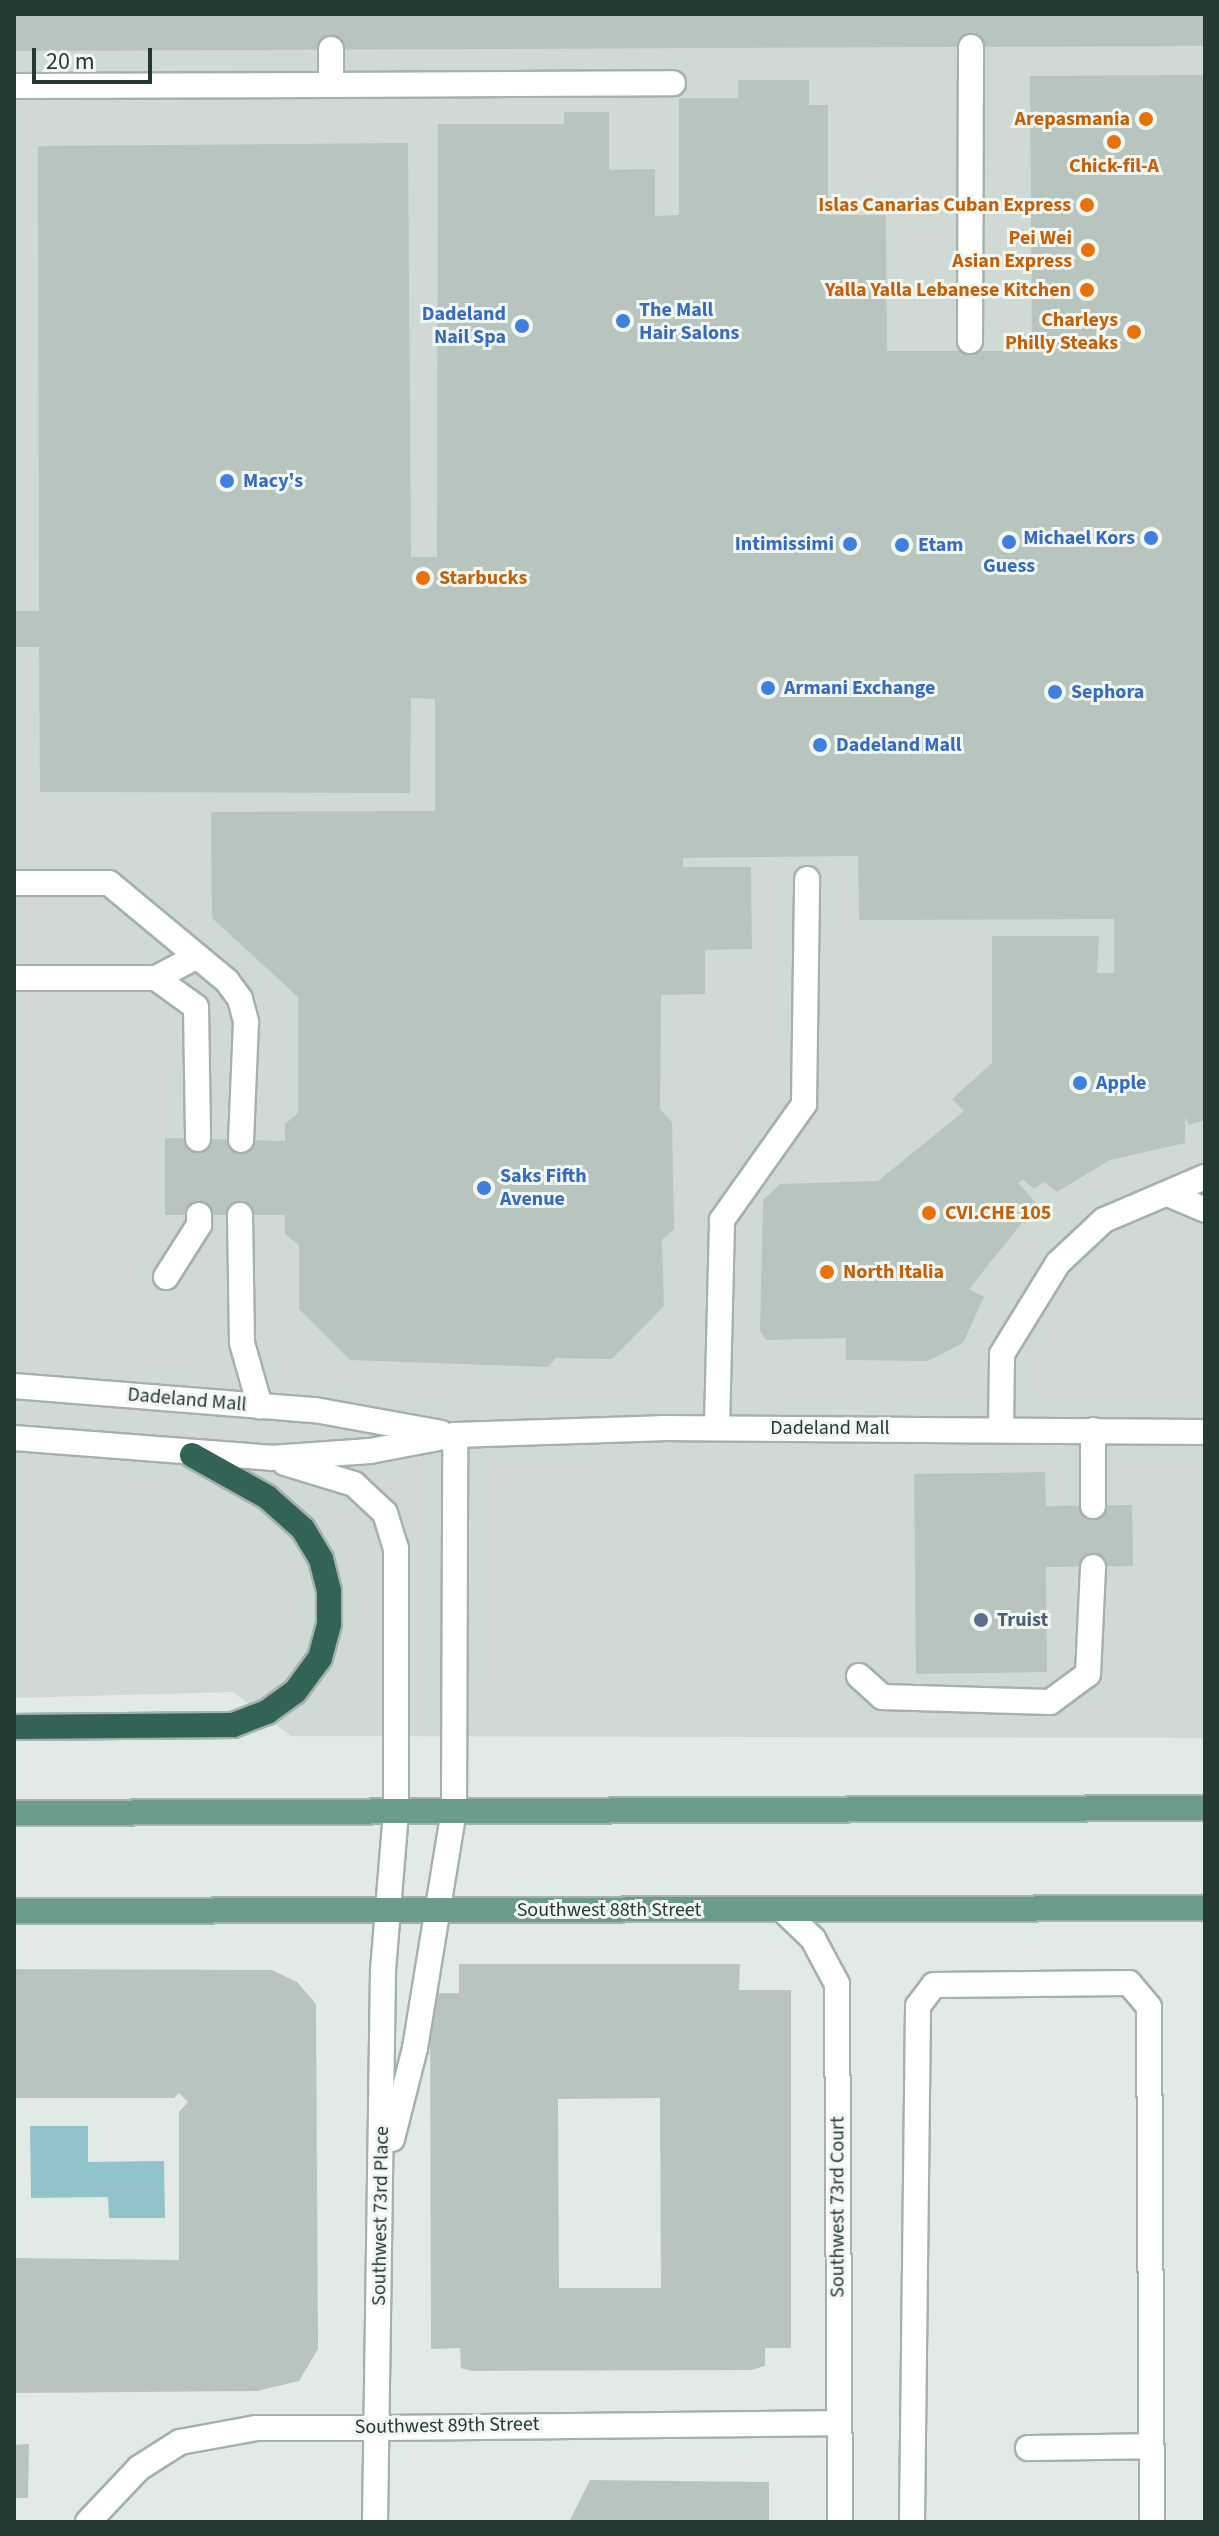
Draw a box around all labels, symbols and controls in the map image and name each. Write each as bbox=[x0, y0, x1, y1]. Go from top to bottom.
scale bar bbox=[36, 32, 156, 82]
text: 20 m bbox=[46, 44, 95, 79]
place label: Arepasmania bbox=[1015, 107, 1130, 131]
marker: Arepasmania bbox=[1137, 110, 1155, 128]
marker: Chick-fil-A bbox=[1105, 133, 1123, 151]
place label: Chick-fil-A bbox=[1069, 154, 1159, 178]
place label: Islas Canarias Cuban Express bbox=[818, 193, 1071, 217]
marker: Islas Canarias Cuban Express bbox=[1078, 196, 1096, 214]
place label: Pei Wei Asian Express bbox=[952, 226, 1072, 273]
marker: Pei Wei Asian Express bbox=[1079, 241, 1097, 259]
place label: Yalla Yalla Lebanese Kitchen bbox=[825, 278, 1071, 302]
marker: Yalla Yalla Lebanese Kitchen bbox=[1078, 281, 1096, 299]
place label: The Mall Hair Salons bbox=[639, 298, 739, 345]
place label: Dadeland Nail Spa bbox=[422, 302, 506, 349]
place label: Charleys Philly Steaks bbox=[1005, 308, 1118, 355]
marker: The Mall Hair Salons bbox=[614, 312, 632, 330]
marker: Dadeland Nail Spa bbox=[513, 317, 531, 335]
marker: Charleys Philly Steaks bbox=[1125, 323, 1143, 341]
place label: Macy's bbox=[243, 469, 303, 493]
marker: Macy's bbox=[218, 472, 236, 490]
place label: Michael Kors bbox=[1023, 526, 1135, 550]
marker: Michael Kors bbox=[1142, 529, 1160, 547]
place label: Intimissimi bbox=[735, 532, 834, 556]
place label: Etam bbox=[918, 533, 963, 557]
marker: Guess bbox=[1000, 533, 1018, 551]
marker: Intimissimi bbox=[841, 535, 859, 553]
marker: Etam bbox=[893, 536, 911, 554]
place label: Guess bbox=[983, 554, 1035, 578]
place label: Starbucks bbox=[439, 566, 527, 590]
marker: Starbucks bbox=[414, 569, 432, 587]
place label: Armani Exchange bbox=[784, 676, 935, 700]
marker: Armani Exchange bbox=[759, 679, 777, 697]
place label: Sephora bbox=[1071, 680, 1144, 704]
marker: Sephora bbox=[1046, 683, 1064, 701]
place label: Dadeland Mall bbox=[836, 733, 961, 757]
marker: Dadeland Mall bbox=[811, 736, 829, 754]
place label: Apple bbox=[1096, 1071, 1146, 1095]
marker: Apple bbox=[1071, 1074, 1089, 1092]
place label: Saks Fifth Avenue bbox=[500, 1164, 587, 1211]
marker: Saks Fifth Avenue bbox=[475, 1179, 493, 1197]
place label: CVI.CHE 105 bbox=[945, 1201, 1051, 1225]
marker: CVI.CHE 105 bbox=[920, 1204, 938, 1222]
place label: North Italia bbox=[843, 1260, 944, 1284]
marker: North Italia bbox=[818, 1263, 836, 1281]
street label: Dadeland Mall bbox=[126, 1383, 248, 1417]
street label: Dadeland Mall bbox=[770, 1416, 890, 1440]
place label: Truist bbox=[997, 1608, 1048, 1632]
marker: Truist bbox=[972, 1611, 990, 1629]
street label: Southwest 88th Street bbox=[517, 1898, 701, 1922]
street label: Southwest 73rd Court bbox=[826, 2116, 850, 2298]
street label: Southwest 73rd Place bbox=[367, 2126, 395, 2306]
street label: Southwest 89th Street bbox=[354, 2412, 540, 2440]

